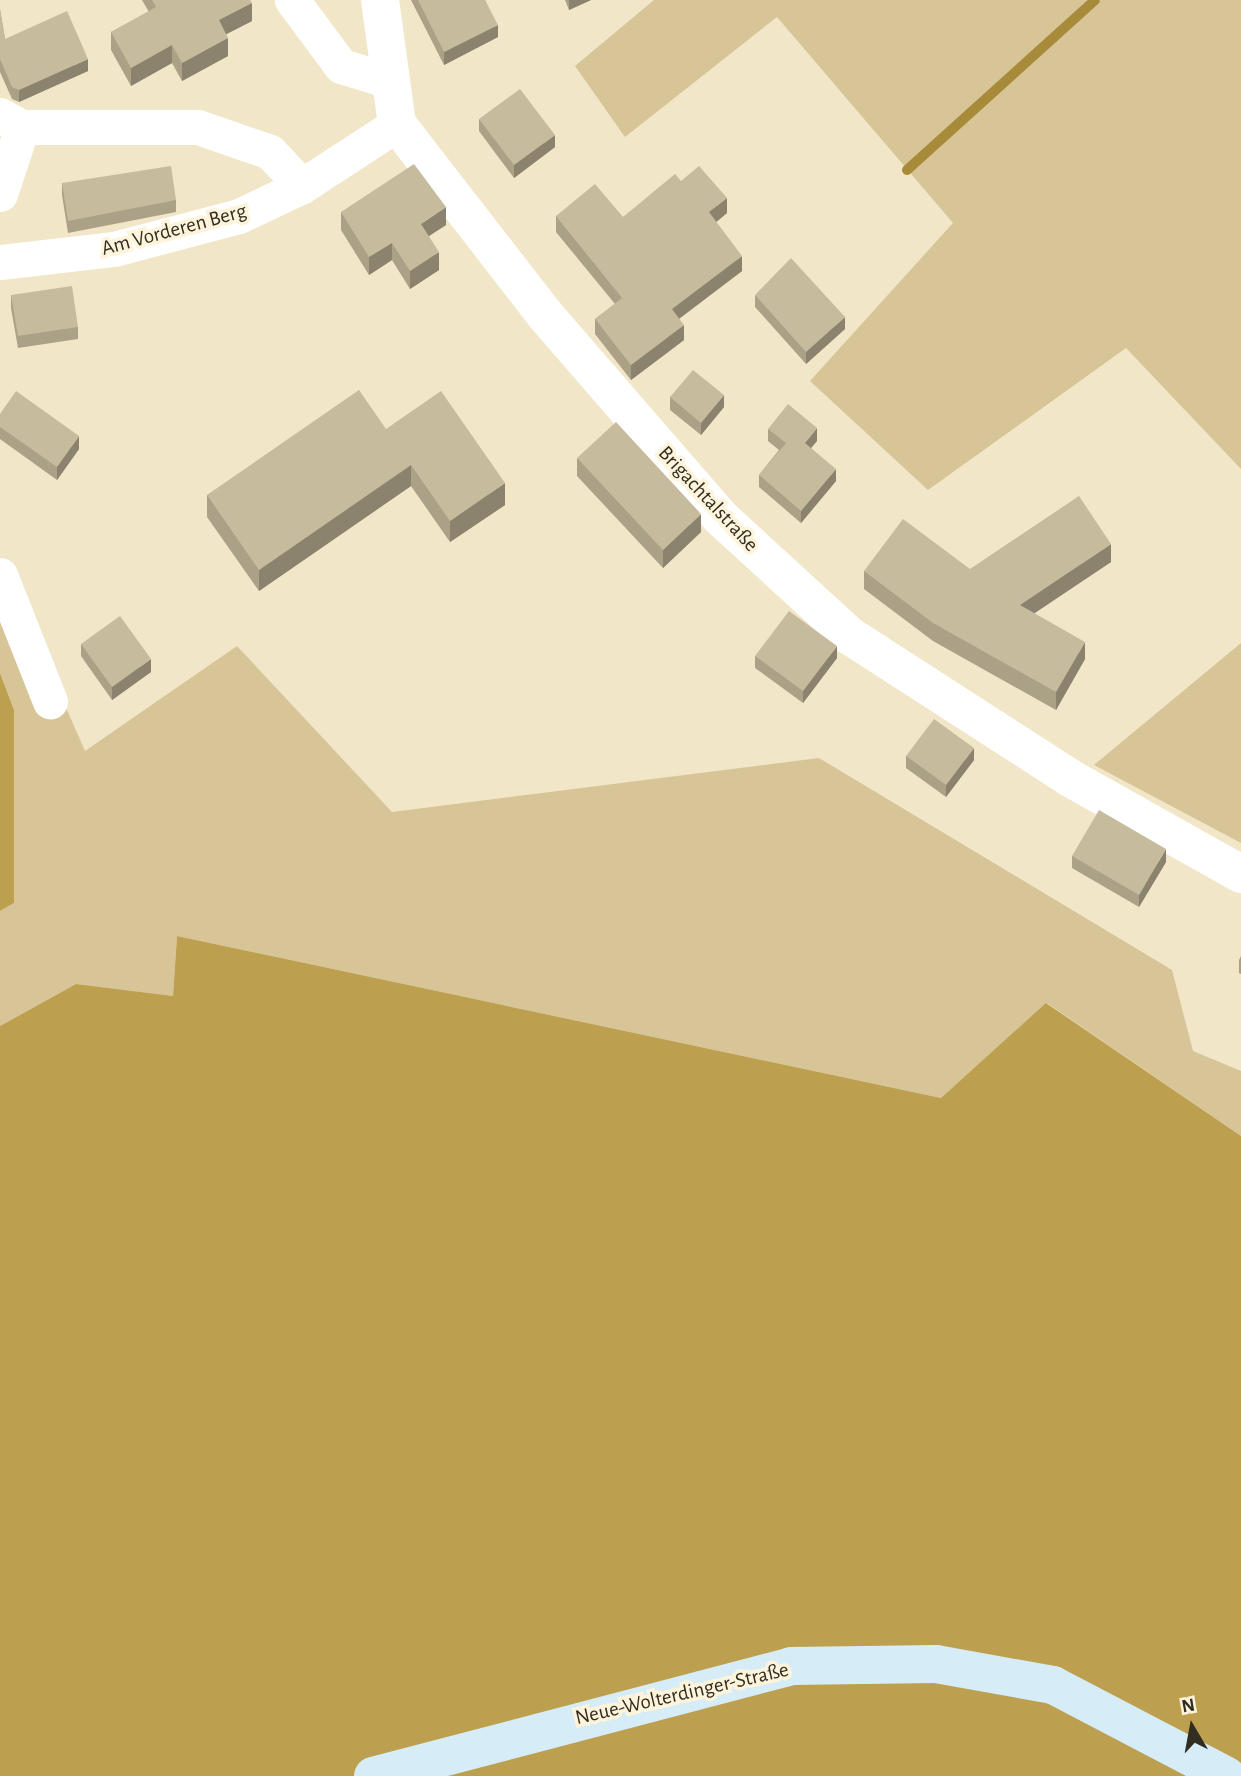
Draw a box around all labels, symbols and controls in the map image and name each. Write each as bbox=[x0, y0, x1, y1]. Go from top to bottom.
street label: Am Vorderen Berg bbox=[99, 199, 249, 261]
street label: Brigachtalstraße bbox=[653, 441, 763, 557]
street label: Neue-Wolterdinger-Straße bbox=[573, 1657, 791, 1731]
north arrow bbox=[1157, 1692, 1227, 1762]
text: N bbox=[1180, 1695, 1196, 1716]

